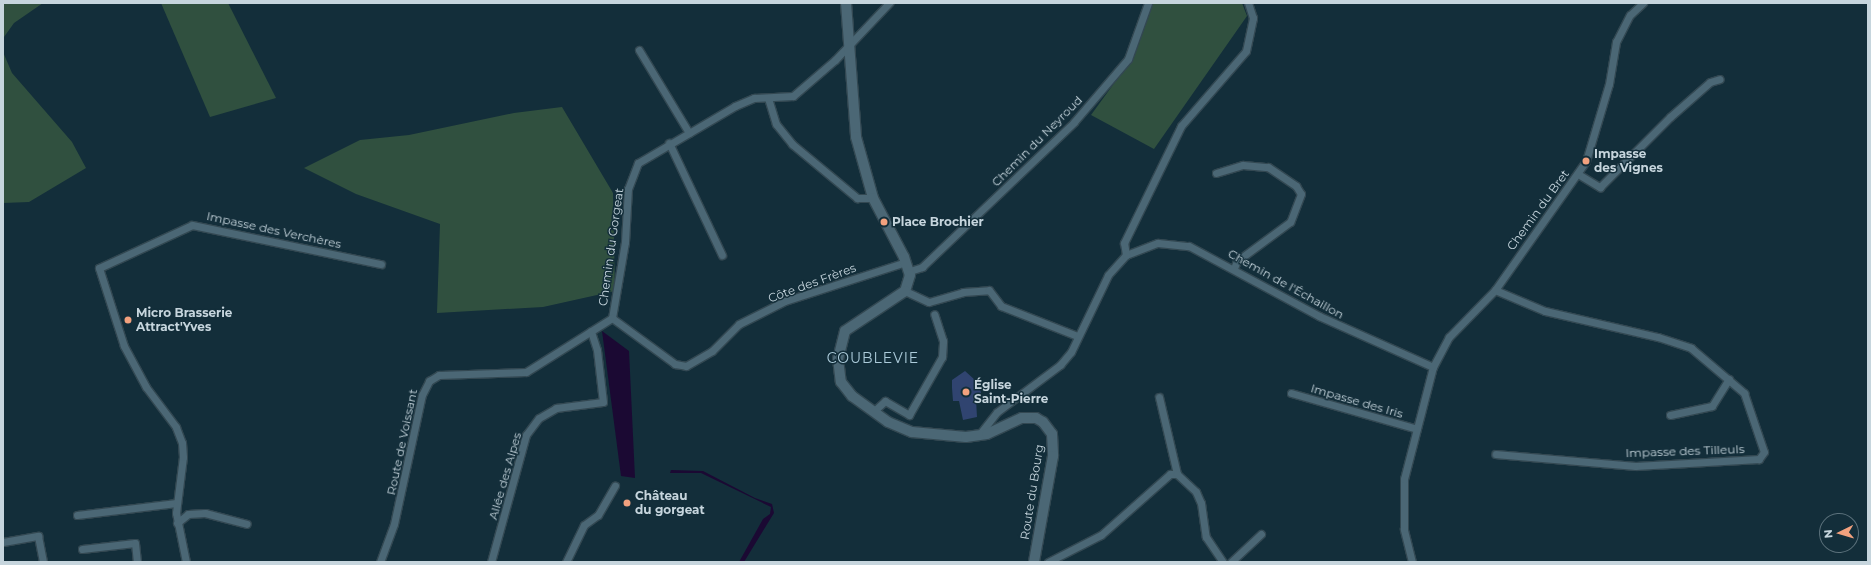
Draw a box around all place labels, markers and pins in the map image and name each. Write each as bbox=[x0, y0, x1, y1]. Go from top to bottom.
place label: Impasse des Vignes bbox=[1594, 147, 1663, 175]
marker: Impasse des Vignes bbox=[1581, 156, 1591, 166]
place label: Place Brochier bbox=[892, 215, 984, 229]
marker: Place Brochier bbox=[879, 217, 889, 227]
place label: Micro Brasserie Attract'Yves bbox=[136, 306, 232, 334]
marker: Micro Brasserie Attract'Yves bbox=[123, 315, 133, 325]
place label: Église Saint-Pierre bbox=[974, 378, 1048, 406]
marker: Église Saint-Pierre bbox=[961, 387, 971, 397]
place label: Château du gorgeat bbox=[635, 489, 705, 517]
marker: Château du gorgeat bbox=[622, 498, 632, 508]

